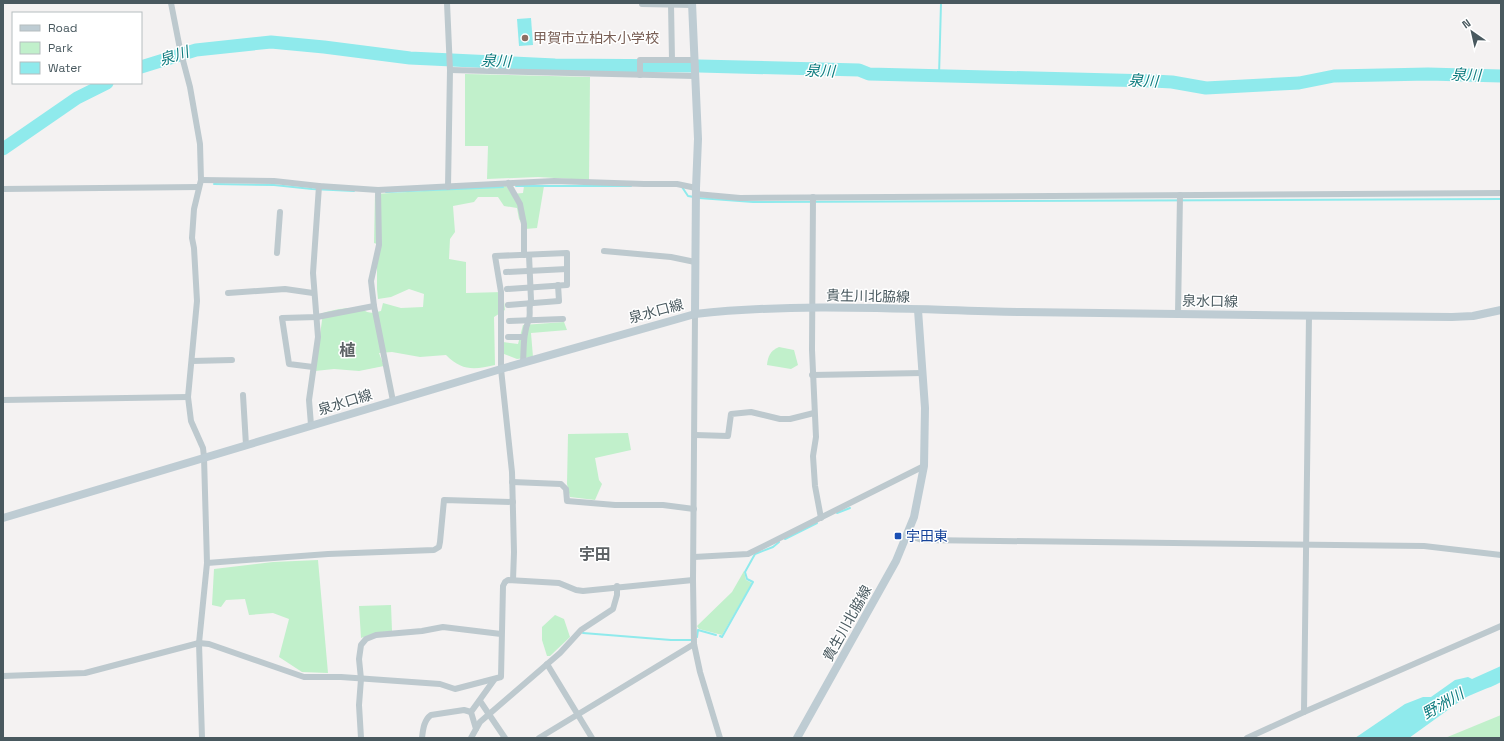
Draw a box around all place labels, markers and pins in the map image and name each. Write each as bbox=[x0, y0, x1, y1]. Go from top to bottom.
place label: 甲賀市立柏木小学校 bbox=[533, 29, 659, 47]
marker: 甲賀市立柏木小学校 bbox=[520, 33, 530, 43]
place label: 宇田東 bbox=[906, 527, 948, 545]
marker: 宇田東 bbox=[893, 531, 903, 541]

